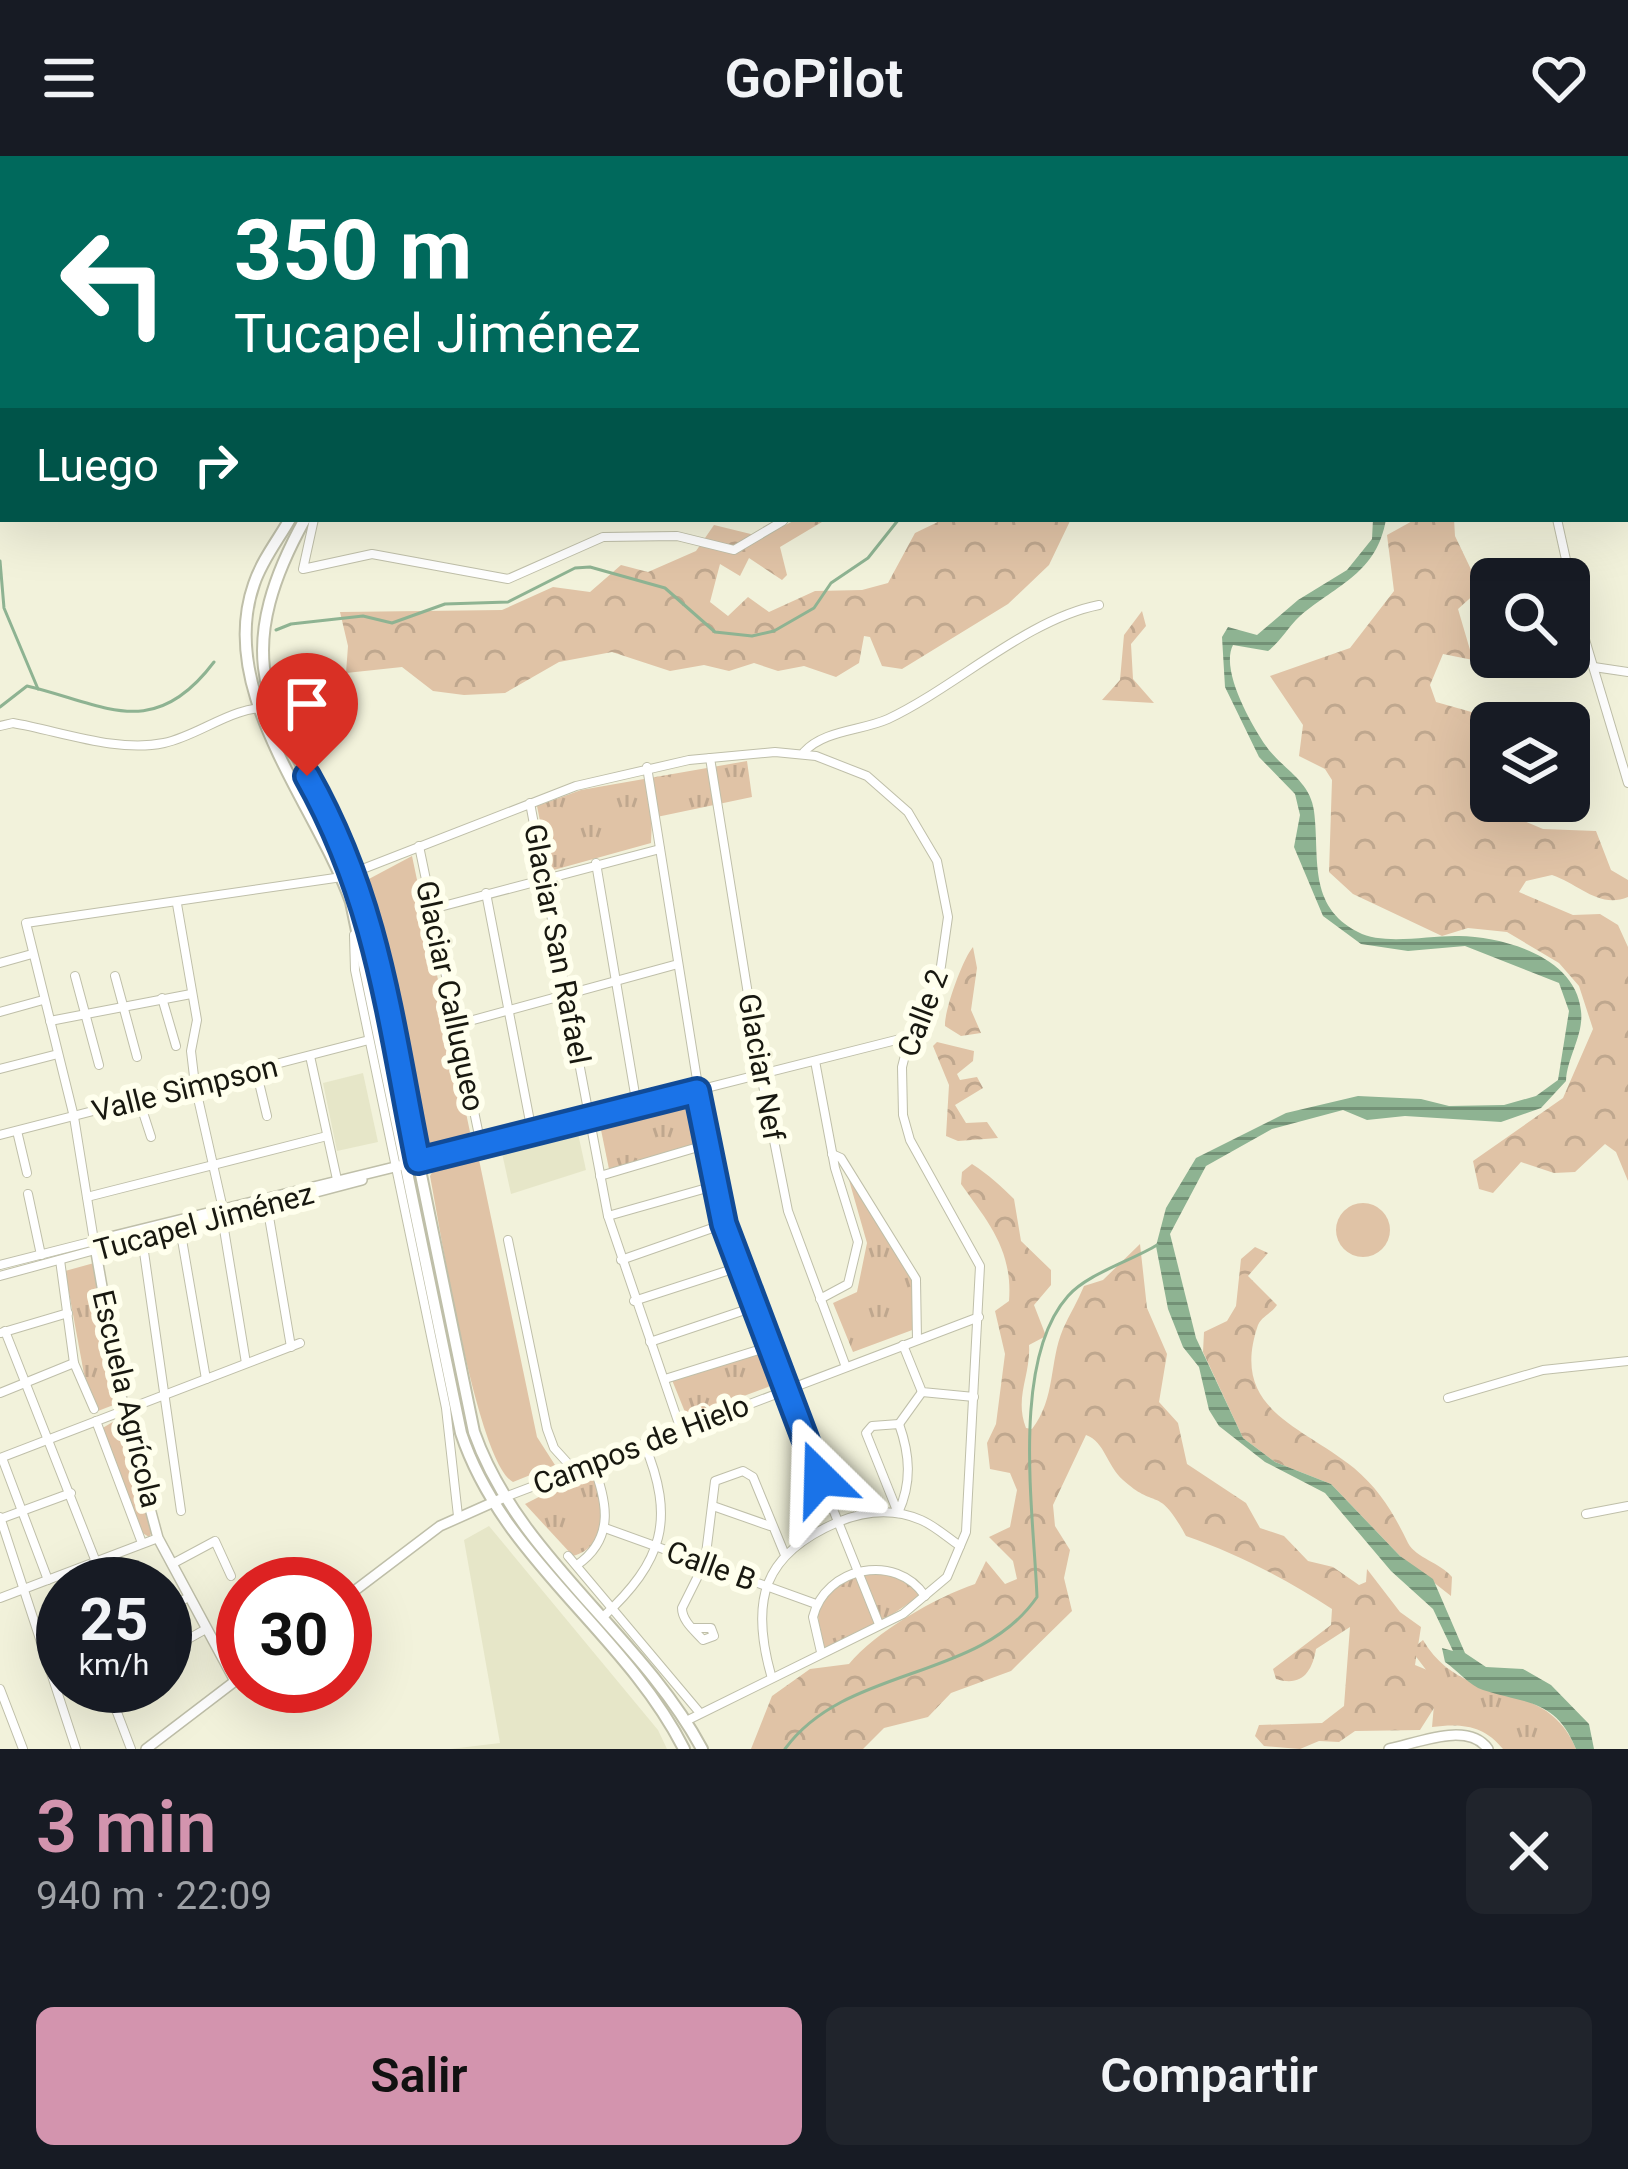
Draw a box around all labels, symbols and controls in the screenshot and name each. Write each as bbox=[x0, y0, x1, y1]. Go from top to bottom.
icon: menu bbox=[36, 45, 102, 111]
icon: heart bbox=[1526, 45, 1592, 111]
text: GoPilot bbox=[725, 47, 903, 110]
text: 350 m bbox=[234, 201, 472, 300]
icon: left bbox=[36, 204, 192, 360]
text: Tucapel Jiménez bbox=[234, 302, 641, 365]
icon: right bbox=[183, 432, 249, 498]
text: Luego bbox=[36, 439, 159, 492]
map controls bbox=[1470, 558, 1590, 822]
button: search bbox=[1470, 558, 1590, 678]
pin bbox=[256, 653, 358, 776]
icon: arrive bbox=[274, 671, 340, 737]
button: layers bbox=[1470, 702, 1590, 822]
street label: Glaciar San Rafael bbox=[517, 821, 598, 1067]
street label: Glaciar Calluqueo bbox=[409, 878, 492, 1114]
street label: Calle 2 bbox=[890, 964, 955, 1061]
street label: Glaciar Nef bbox=[731, 991, 792, 1144]
street label: Valle Simpson bbox=[88, 1049, 281, 1128]
street label: Tucapel Jiménez bbox=[90, 1175, 318, 1268]
street label: Escuela Agrícola bbox=[85, 1287, 170, 1511]
street label: Campos de Hielo bbox=[528, 1387, 754, 1502]
position arrow bbox=[757, 1415, 883, 1541]
street label: Calle B bbox=[662, 1533, 761, 1598]
speed limit sign: 30 bbox=[216, 1557, 372, 1713]
text: 25 bbox=[80, 1584, 148, 1655]
text: km/h bbox=[79, 1647, 149, 1682]
text: 3 min bbox=[36, 1785, 217, 1870]
button: close bbox=[1466, 1788, 1592, 1914]
text: 940 m · 22:09 bbox=[36, 1873, 272, 1919]
button: Salir bbox=[36, 2007, 802, 2145]
button: Compartir bbox=[826, 2007, 1592, 2145]

